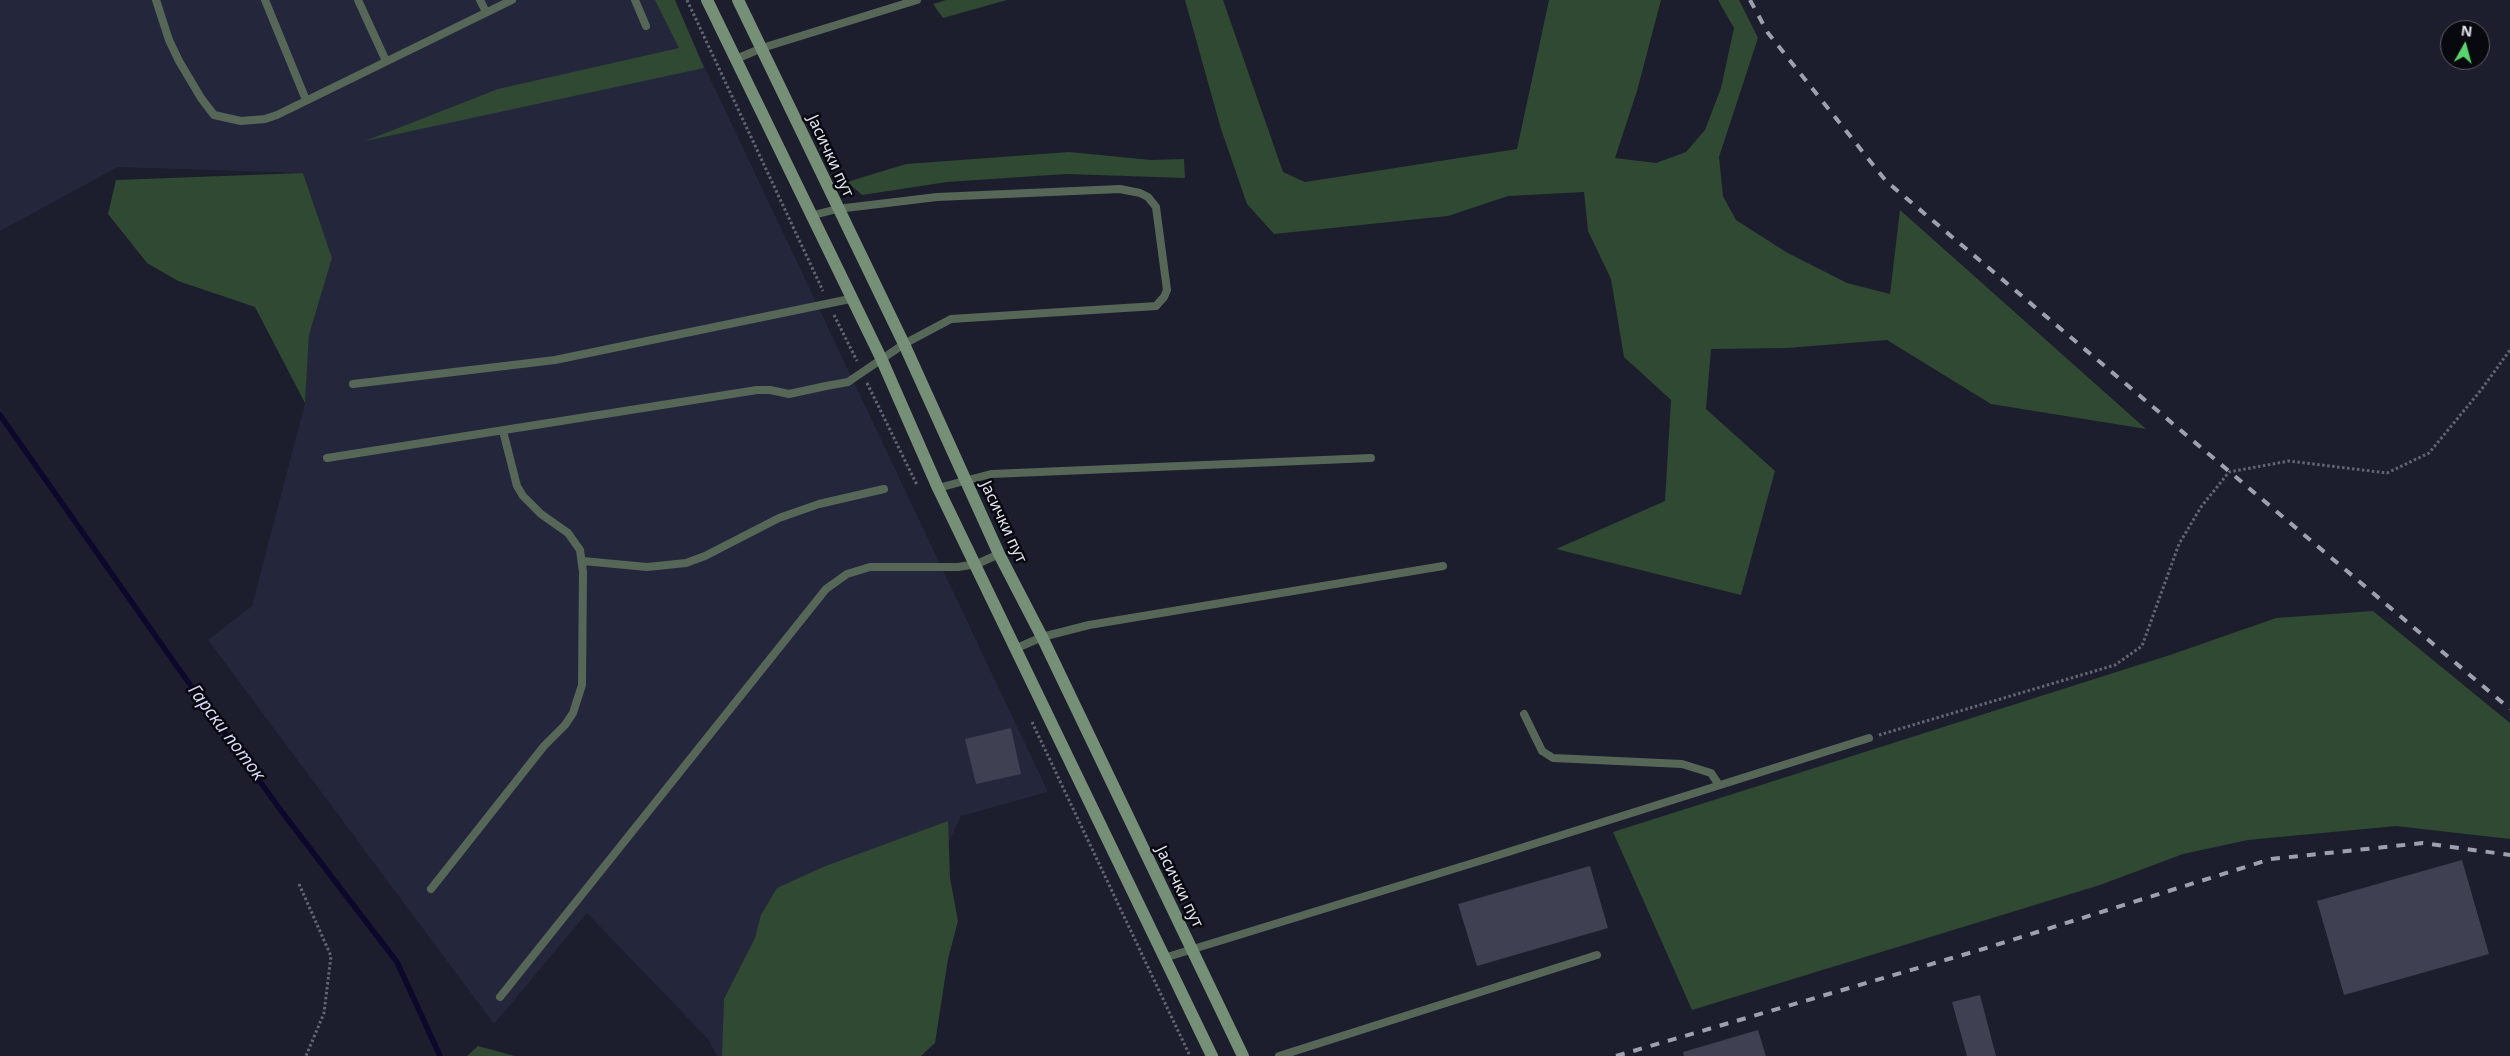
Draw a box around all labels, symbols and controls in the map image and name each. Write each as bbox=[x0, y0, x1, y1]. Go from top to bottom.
north arrow bbox=[2440, 20, 2490, 70]
text: N bbox=[2460, 20, 2474, 41]
street label: Јасички пут bbox=[803, 112, 857, 200]
street label: Јасички пут bbox=[976, 478, 1030, 566]
water label: Гарски поток bbox=[183, 681, 269, 785]
street label: Јасички пут bbox=[1151, 843, 1207, 931]

